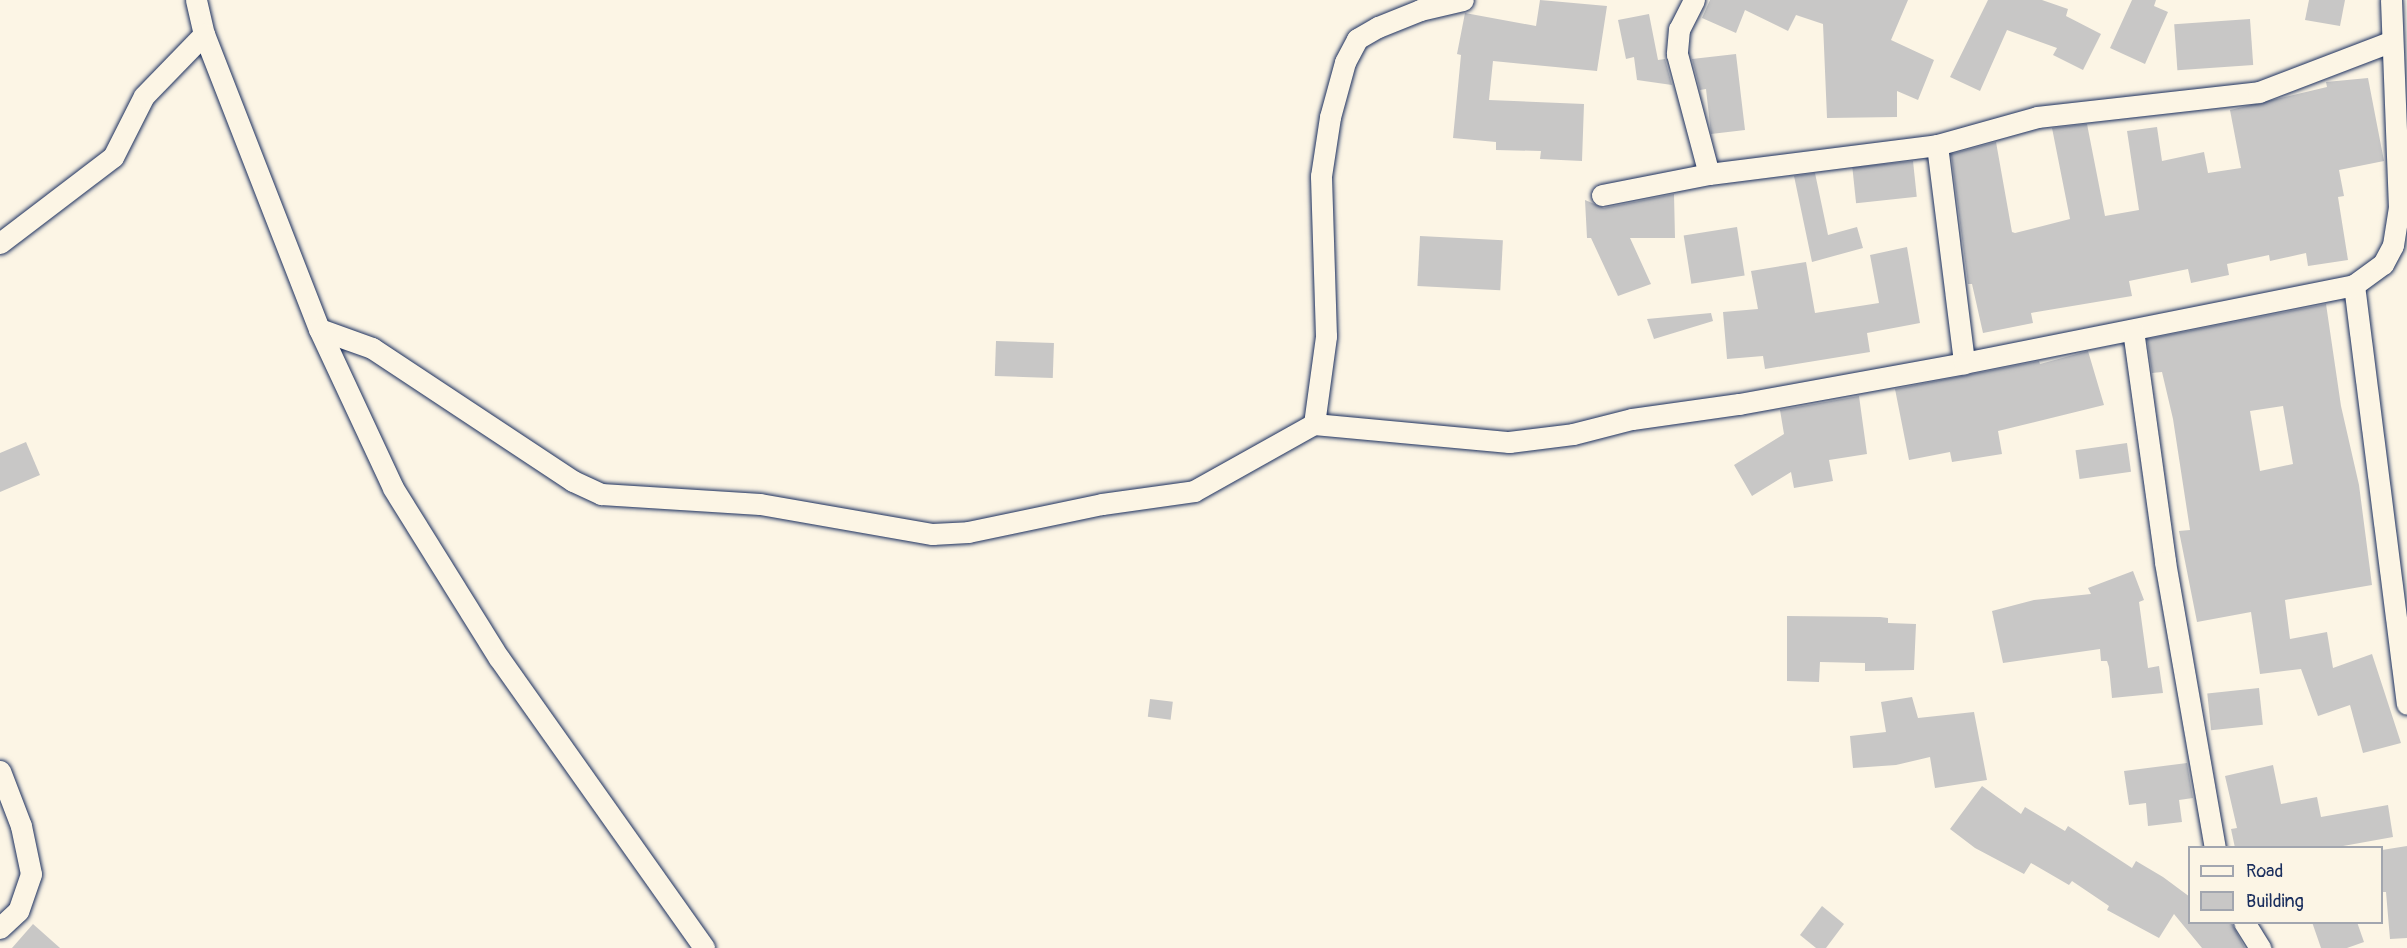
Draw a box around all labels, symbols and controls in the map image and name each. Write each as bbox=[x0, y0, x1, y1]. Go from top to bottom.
legend bbox=[2188, 846, 2383, 924]
text: Road bbox=[2246, 860, 2283, 883]
text: Building bbox=[2246, 890, 2304, 913]

